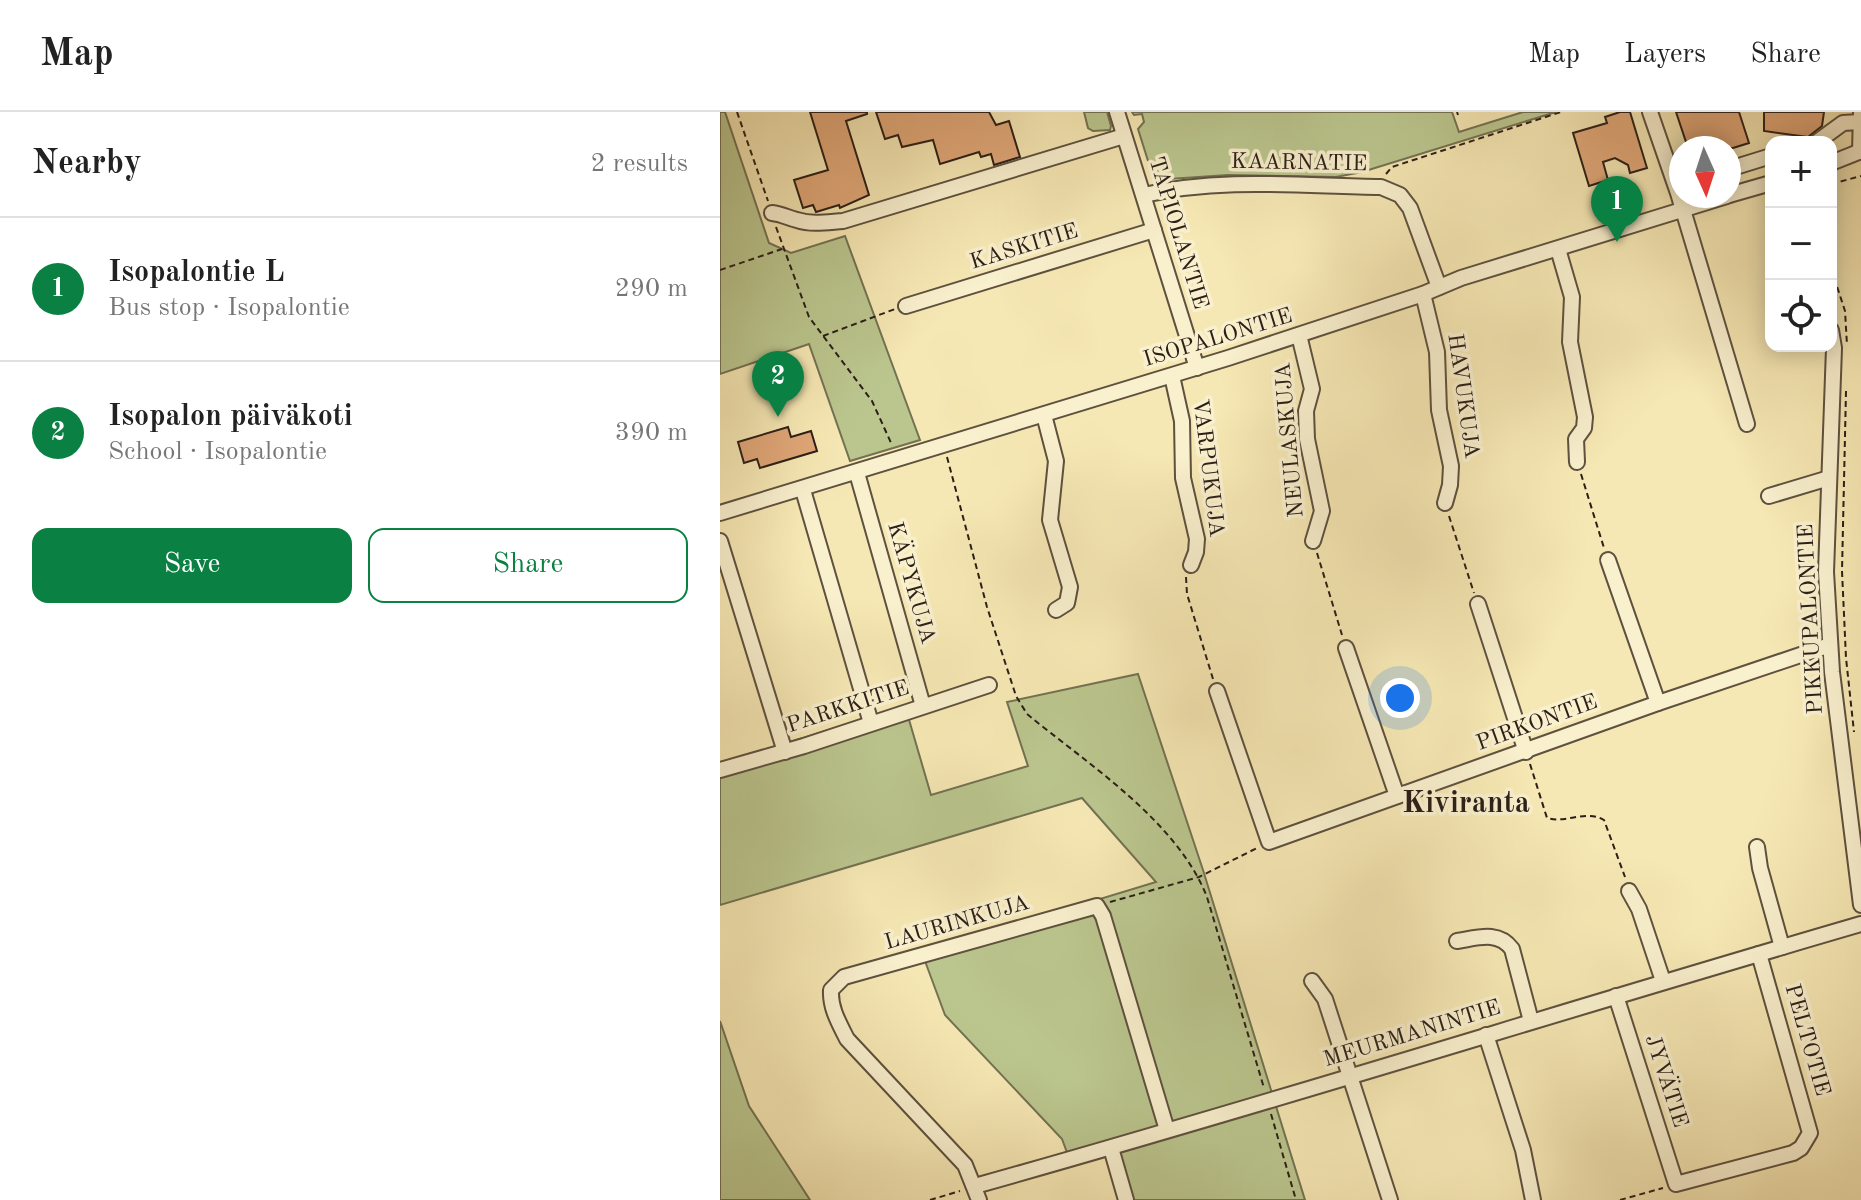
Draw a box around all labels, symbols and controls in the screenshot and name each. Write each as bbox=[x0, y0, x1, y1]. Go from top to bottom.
text: Map bbox=[40, 36, 114, 74]
text: Map bbox=[1528, 41, 1580, 69]
text: Layers bbox=[1624, 41, 1706, 69]
text: Share bbox=[1750, 41, 1821, 69]
north arrow bbox=[1669, 136, 1741, 208]
map controls bbox=[1765, 136, 1837, 352]
button: + bbox=[1765, 136, 1837, 208]
text: Nearby bbox=[32, 147, 142, 181]
text: 2 results bbox=[590, 151, 688, 177]
street label: KAARNATIE bbox=[1230, 151, 1368, 175]
street label: TAPIOLANTIE bbox=[1144, 154, 1212, 312]
pin: 1 bbox=[1591, 176, 1643, 242]
button: − bbox=[1765, 208, 1837, 280]
street label: KASKITIE bbox=[967, 220, 1081, 274]
text: Isopalontie L bbox=[108, 258, 284, 288]
text: 1 bbox=[50, 276, 66, 302]
text: 290 m bbox=[615, 276, 688, 302]
button: locate bbox=[1765, 280, 1837, 352]
text: Bus stop · Isopalontie bbox=[108, 295, 350, 321]
street label: ISOPALONTIE bbox=[1141, 305, 1295, 371]
street label: HAVUKUJA bbox=[1443, 332, 1483, 460]
pin: 2 bbox=[752, 351, 804, 417]
street label: NEULASKUJA bbox=[1272, 361, 1308, 518]
street label: VARPUKUJA bbox=[1189, 398, 1227, 539]
text: Isopalon päiväkoti bbox=[108, 402, 353, 432]
text: 2 bbox=[50, 420, 66, 446]
text: 390 m bbox=[615, 420, 688, 446]
text: School · Isopalontie bbox=[108, 439, 327, 465]
street label: KÄPYKUJA bbox=[883, 519, 942, 647]
street label: PIKKUPALONTIE bbox=[1795, 523, 1827, 715]
button: Save bbox=[32, 528, 352, 603]
button: Share bbox=[368, 528, 688, 603]
street label: PARKKITIE bbox=[784, 677, 912, 737]
your location bbox=[1380, 678, 1420, 718]
street label: PIRKONTIE bbox=[1474, 691, 1600, 755]
district label: Kiviranta bbox=[1402, 789, 1530, 819]
street label: LAURINKUJA bbox=[882, 892, 1032, 954]
street label: PELTOTIE bbox=[1781, 981, 1833, 1099]
street label: MEURMANINTIE bbox=[1321, 997, 1503, 1071]
street label: JYVÄTIE bbox=[1641, 1031, 1694, 1130]

